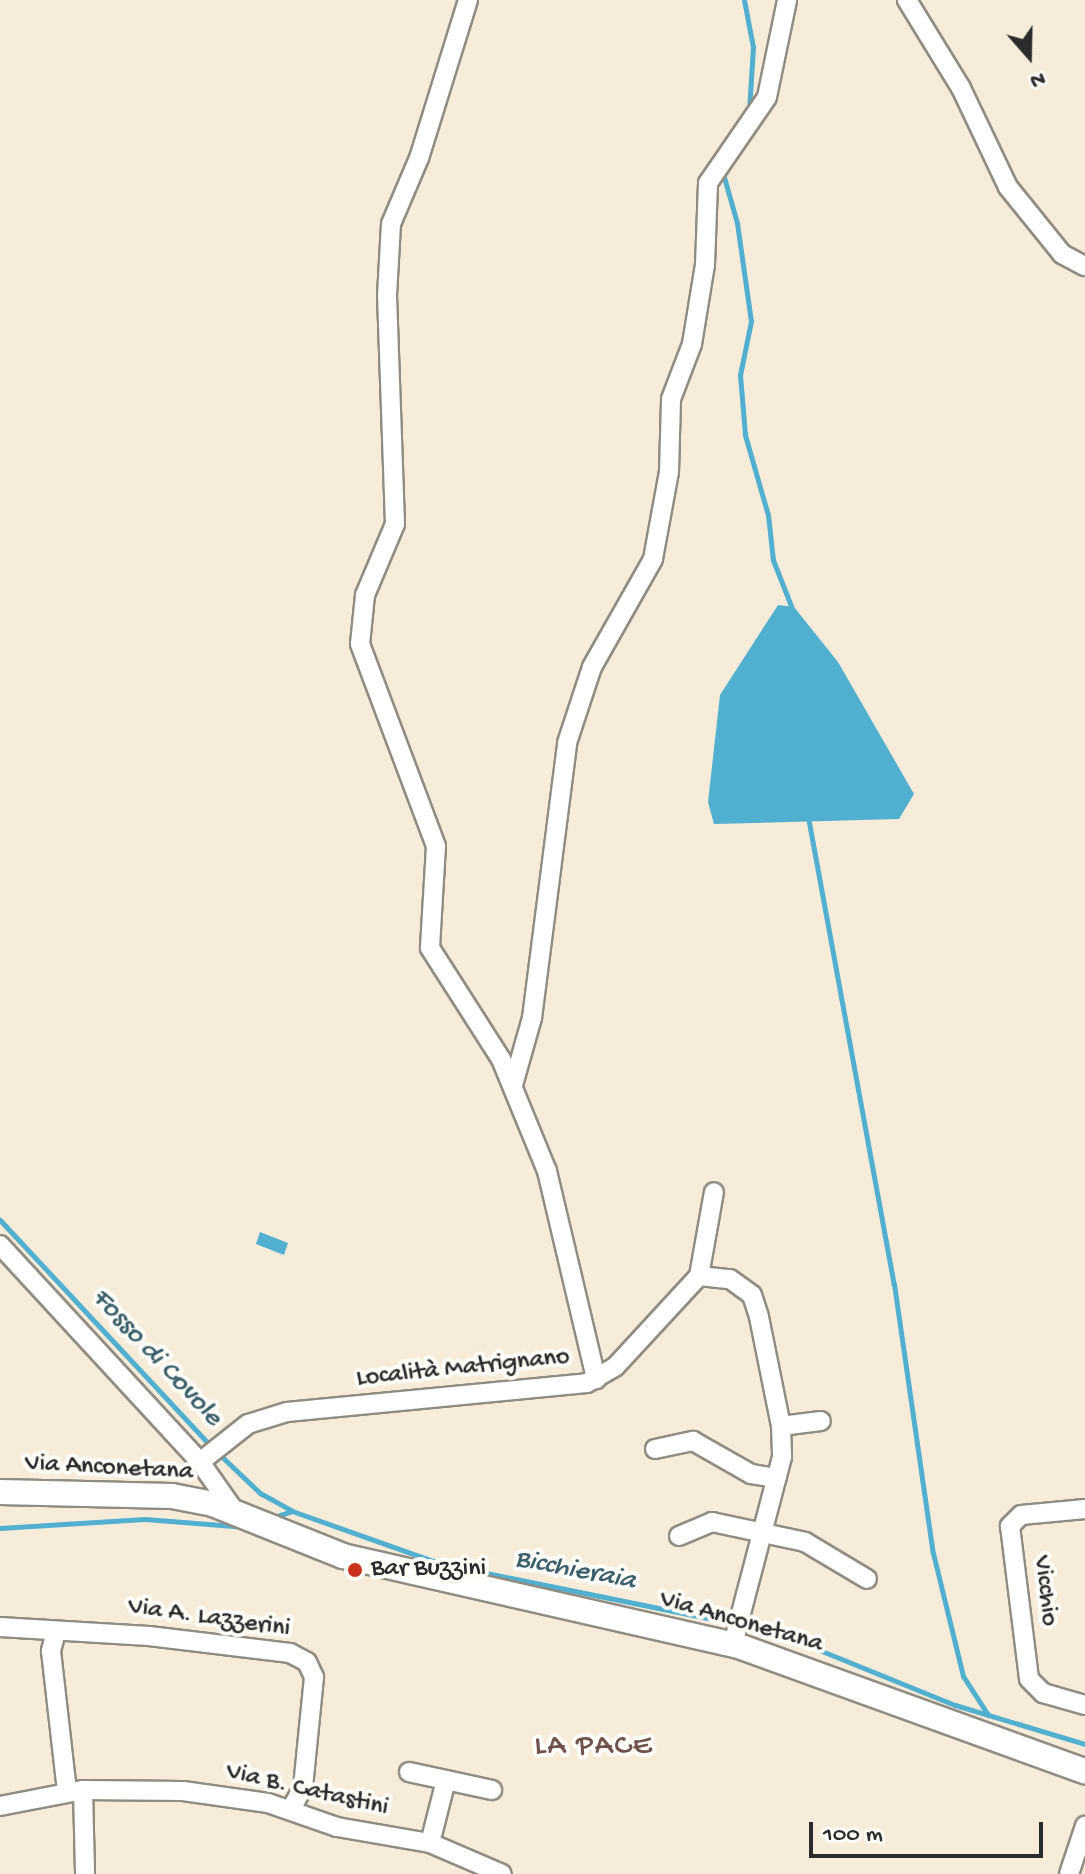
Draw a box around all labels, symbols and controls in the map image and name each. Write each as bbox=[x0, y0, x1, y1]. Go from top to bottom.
north arrow bbox=[989, 16, 1069, 96]
text: N bbox=[1026, 64, 1048, 93]
water label: Fosso di Covole bbox=[83, 1282, 229, 1434]
street label: Località Matrignano bbox=[355, 1342, 571, 1396]
street label: Via Anconetana bbox=[24, 1449, 194, 1489]
water label: Bicchieraia bbox=[512, 1543, 638, 1599]
place label: Bar Buzzini bbox=[371, 1554, 486, 1586]
street label: Vicchio bbox=[1024, 1554, 1064, 1628]
marker: Bar Buzzini bbox=[346, 1561, 364, 1579]
street label: Via Anconetana bbox=[656, 1585, 826, 1661]
street label: Via A. Lazzerini bbox=[126, 1592, 292, 1646]
district label: LA PACE bbox=[535, 1730, 653, 1766]
street label: Via B. Catastini bbox=[223, 1757, 391, 1825]
scale bar bbox=[813, 1806, 1047, 1856]
text: 100 m bbox=[823, 1821, 883, 1850]

